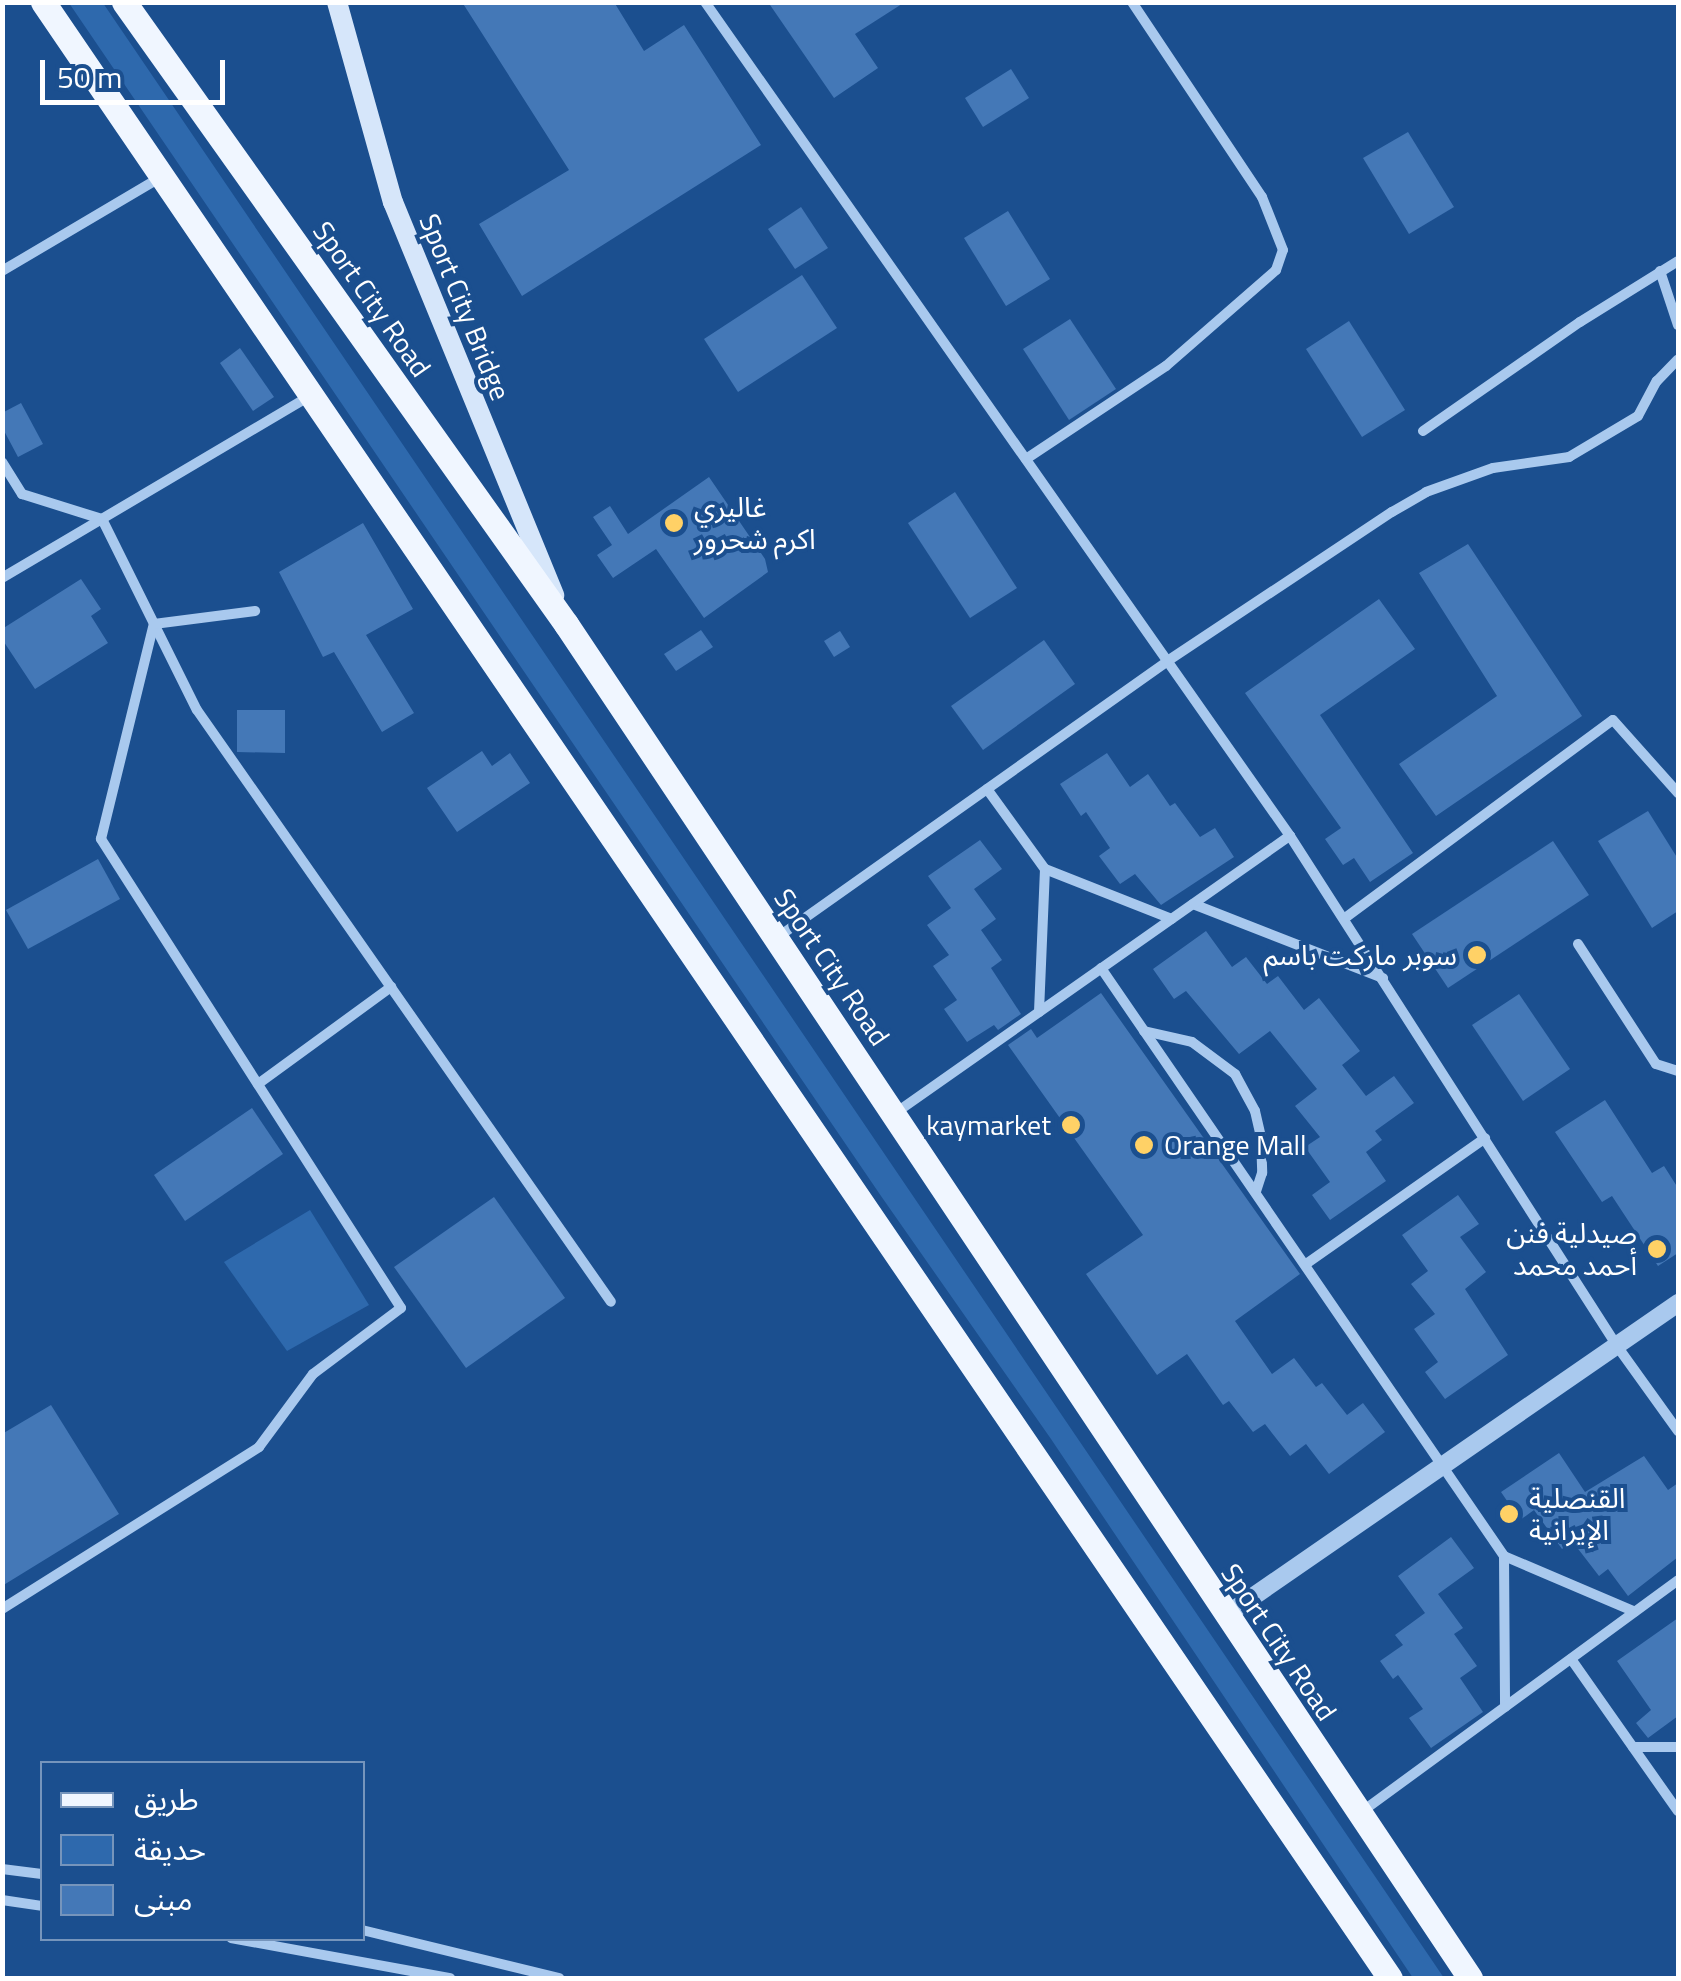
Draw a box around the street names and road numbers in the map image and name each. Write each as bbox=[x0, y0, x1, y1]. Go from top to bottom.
street label: Sport City Bridge bbox=[412, 209, 518, 405]
street label: Sport City Road bbox=[306, 215, 438, 383]
street label: Sport City Road bbox=[767, 882, 897, 1052]
street label: Sport City Road bbox=[1214, 1557, 1344, 1727]

